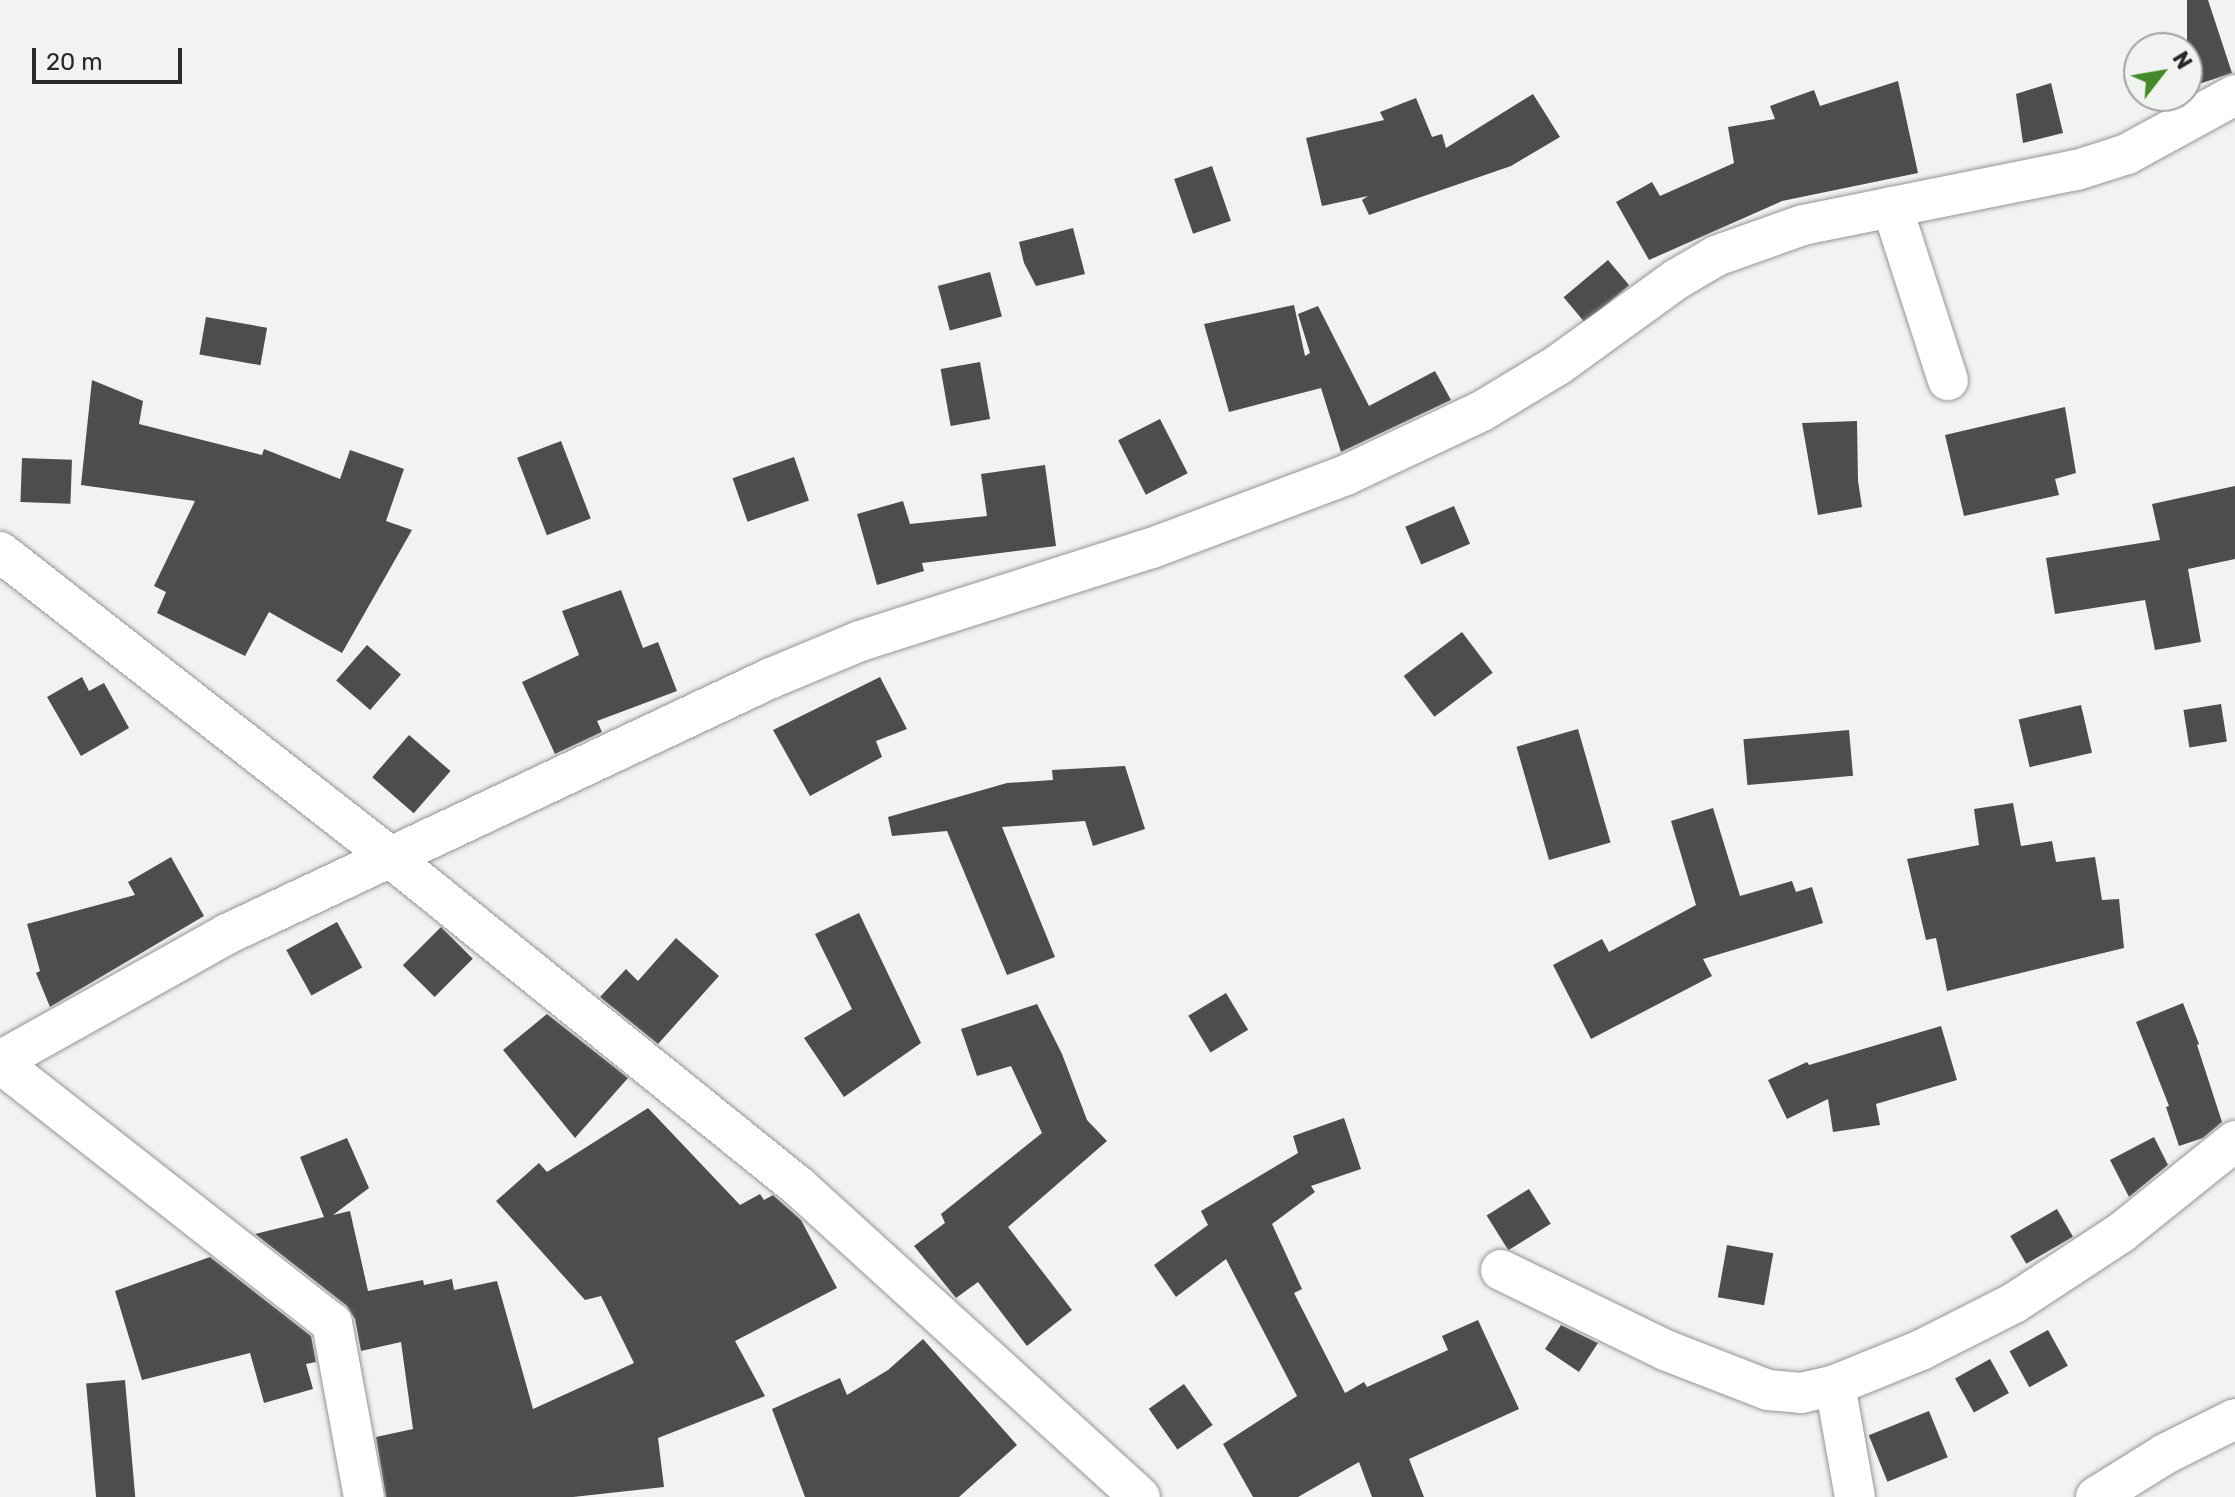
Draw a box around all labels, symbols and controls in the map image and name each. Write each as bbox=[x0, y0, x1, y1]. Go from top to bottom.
scale bar bbox=[36, 32, 186, 82]
north arrow bbox=[2123, 32, 2203, 112]
text: N bbox=[2167, 47, 2198, 74]
text: 20 m bbox=[46, 48, 103, 76]

